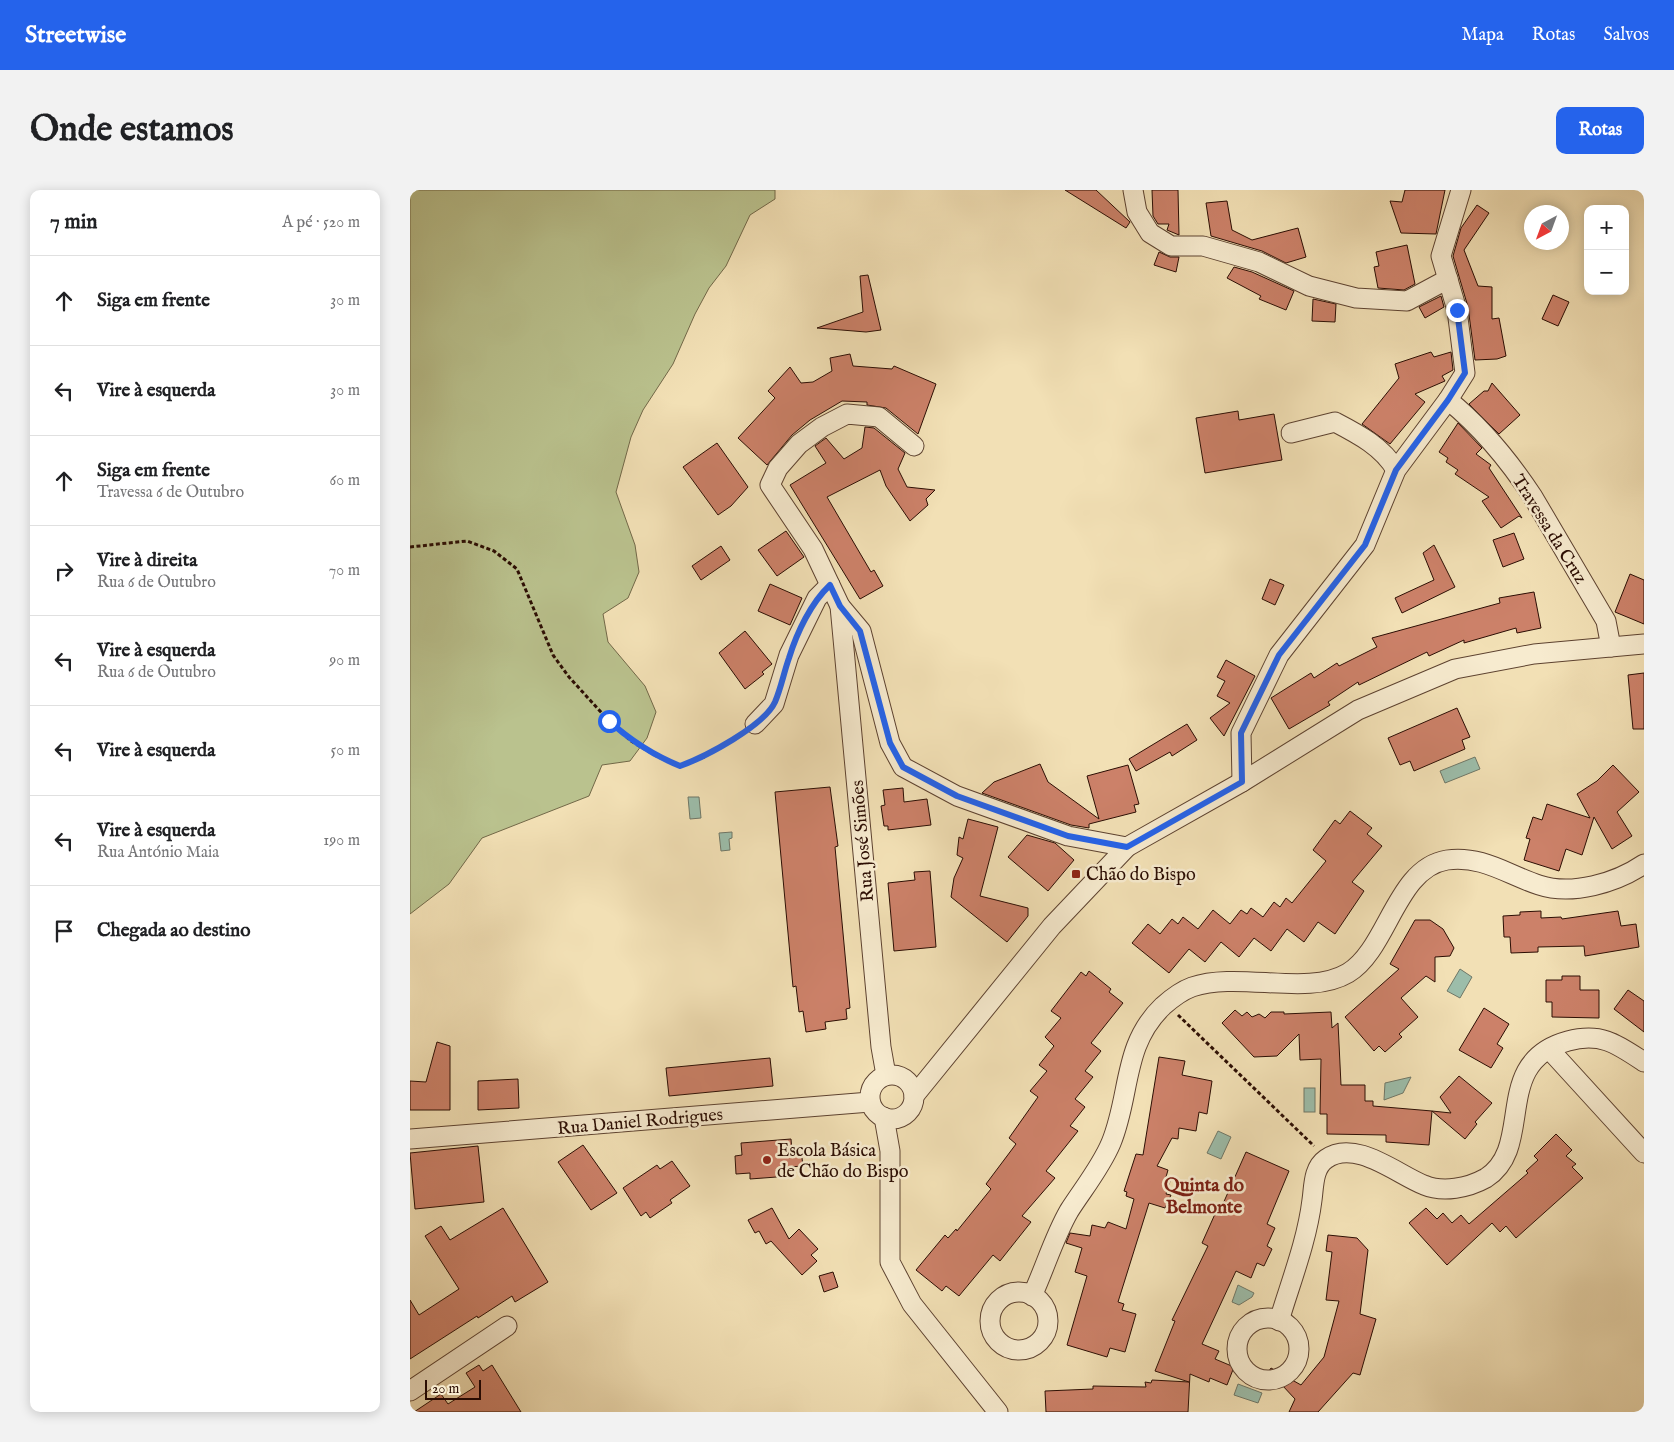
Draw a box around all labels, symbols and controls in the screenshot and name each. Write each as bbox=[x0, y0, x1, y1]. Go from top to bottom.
text: Streetwise bbox=[25, 20, 126, 51]
text: Mapa bbox=[1462, 24, 1504, 47]
text: Rotas bbox=[1532, 24, 1575, 47]
text: Salvos bbox=[1603, 24, 1649, 47]
button: Rotas bbox=[1556, 107, 1644, 154]
text: Onde estamos bbox=[30, 108, 234, 153]
north arrow bbox=[1524, 205, 1569, 250]
map controls bbox=[1584, 205, 1629, 295]
button: + bbox=[1584, 205, 1629, 250]
text: 7 min bbox=[50, 209, 97, 236]
text: A pé · 520 m bbox=[282, 213, 360, 233]
button: − bbox=[1584, 250, 1629, 295]
icon: ahead bbox=[50, 287, 78, 315]
text: Siga em frente bbox=[97, 289, 210, 313]
text: 30 m bbox=[330, 291, 360, 311]
route end bbox=[1446, 299, 1469, 322]
icon: left bbox=[50, 377, 78, 405]
text: Vire à esquerda bbox=[97, 379, 215, 403]
text: 30 m bbox=[330, 381, 360, 401]
text: Siga em frente bbox=[97, 459, 210, 483]
icon: ahead bbox=[50, 467, 78, 495]
text: 60 m bbox=[330, 471, 360, 491]
street label: Travessa da Cruz bbox=[1506, 471, 1592, 589]
text: Travessa 6 de Outubro bbox=[97, 483, 244, 503]
text: Vire à direita bbox=[97, 549, 197, 573]
icon: right bbox=[50, 557, 78, 585]
text: 70 m bbox=[329, 561, 360, 581]
text: Rua 6 de Outubro bbox=[97, 573, 216, 593]
text: Vire à esquerda bbox=[97, 639, 215, 663]
icon: left bbox=[50, 647, 78, 675]
text: 90 m bbox=[329, 651, 360, 671]
text: Rua 6 de Outubro bbox=[97, 663, 216, 683]
route start bbox=[598, 710, 621, 733]
icon: left bbox=[50, 737, 78, 765]
text: Vire à esquerda bbox=[97, 739, 215, 763]
text: 50 m bbox=[331, 741, 360, 761]
street label: Rua José Simões bbox=[847, 779, 880, 903]
text: Vire à esquerda bbox=[97, 819, 215, 843]
icon: left bbox=[50, 827, 78, 855]
text: 190 m bbox=[323, 831, 360, 851]
text: Rua António Maia bbox=[97, 843, 219, 863]
place label: Chão do Bispo bbox=[1086, 864, 1196, 887]
marker: Chão do Bispo bbox=[1070, 868, 1082, 880]
icon: arrive bbox=[50, 917, 78, 945]
text: Chegada ao destino bbox=[97, 919, 250, 943]
street label: Rua Daniel Rodrigues bbox=[556, 1104, 724, 1141]
place label: Escola Básica de Chão do Bispo bbox=[777, 1140, 909, 1184]
marker: Escola Básica de Chão do Bispo bbox=[761, 1154, 773, 1166]
district label: Quinta do Belmonte bbox=[1164, 1174, 1244, 1220]
scale bar bbox=[425, 1377, 481, 1400]
text: 20 m bbox=[432, 1380, 459, 1398]

